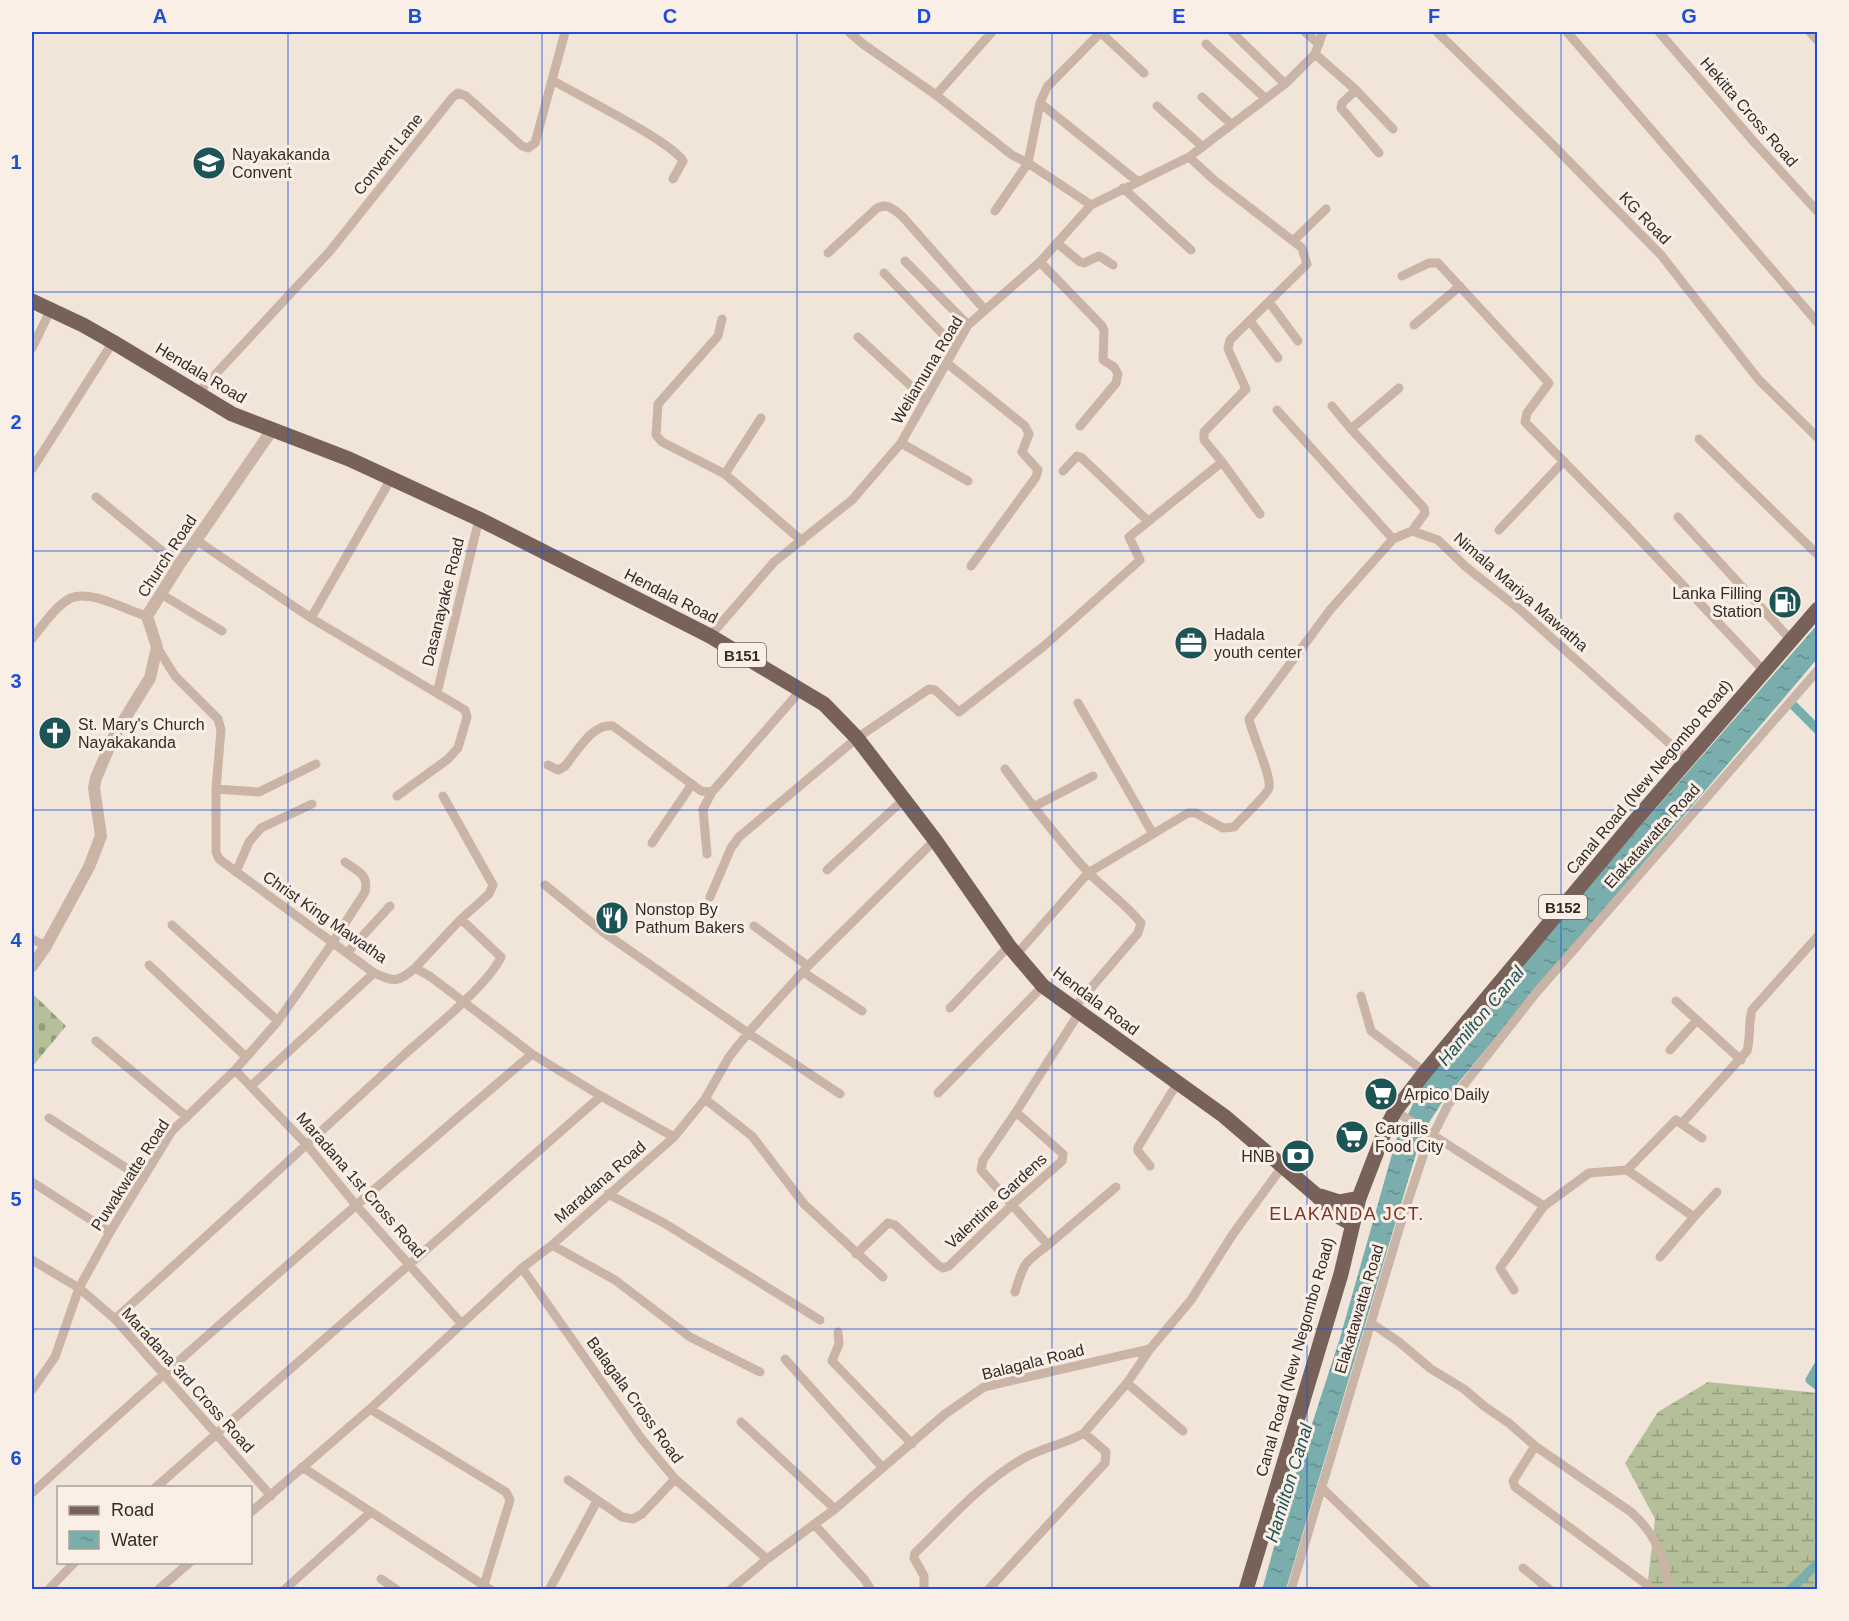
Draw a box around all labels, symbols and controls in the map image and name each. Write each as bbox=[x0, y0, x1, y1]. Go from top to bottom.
text: A bbox=[153, 5, 167, 27]
text: B bbox=[408, 5, 422, 27]
text: C bbox=[663, 5, 677, 27]
text: D bbox=[917, 5, 931, 27]
text: E bbox=[1172, 5, 1186, 27]
text: F bbox=[1428, 5, 1440, 27]
text: G bbox=[1681, 5, 1697, 27]
street label: Hekitta Cross Road bbox=[1697, 54, 1801, 170]
street label: Convent Lane bbox=[350, 110, 426, 198]
school or university icon: Nayakakanda Convent bbox=[191, 145, 227, 181]
place label: Nayakakanda Convent bbox=[232, 146, 330, 181]
text: 1 bbox=[10, 151, 22, 173]
street label: KG Road bbox=[1616, 188, 1674, 248]
street label: Weliamuna Road bbox=[888, 313, 966, 427]
street label: Hendala Road bbox=[153, 339, 249, 407]
text: 2 bbox=[10, 411, 22, 433]
street label: Church Road bbox=[134, 512, 200, 600]
street label: Nimala Mariya Mawatha bbox=[1451, 529, 1591, 655]
street label: Dasanayake Road bbox=[419, 536, 467, 668]
street label: Hendala Road bbox=[622, 565, 720, 627]
fuel station icon: Lanka Filling Station bbox=[1767, 584, 1803, 620]
place label: Lanka Filling Station bbox=[1672, 585, 1762, 620]
office icon: Hadala youth center bbox=[1173, 625, 1209, 661]
place label: Hadala youth center bbox=[1214, 626, 1303, 661]
road number: B151 bbox=[718, 643, 766, 667]
text: 3 bbox=[10, 670, 22, 692]
street label: Canal Road (New Negombo Road) bbox=[1563, 676, 1735, 878]
church icon: St. Mary's Church Nayakakanda bbox=[37, 715, 73, 751]
place label: St. Mary's Church Nayakakanda bbox=[78, 716, 205, 751]
street label: Elakatawatta Road bbox=[1601, 780, 1703, 892]
street label: Christ King Mawatha bbox=[260, 868, 390, 966]
road number: B152 bbox=[1539, 895, 1587, 919]
restaurant icon: Nonstop By Pathum Bakers bbox=[594, 900, 630, 936]
place label: Nonstop By Pathum Bakers bbox=[635, 901, 744, 936]
text: 4 bbox=[10, 929, 22, 951]
water label: Hamilton Canal bbox=[1434, 962, 1529, 1070]
street label: Hendala Road bbox=[1050, 963, 1142, 1039]
supermarket icon: Arpico Daily bbox=[1363, 1076, 1399, 1112]
place label: Arpico Daily bbox=[1404, 1086, 1489, 1103]
street label: Maradana 1st Cross Road bbox=[293, 1109, 429, 1261]
street label: Puwakwatte Road bbox=[88, 1116, 172, 1234]
supermarket icon: Cargills Food City bbox=[1334, 1119, 1370, 1155]
place label: Cargills Food City bbox=[1375, 1120, 1443, 1155]
street label: Maradana Road bbox=[551, 1138, 649, 1226]
bank icon: HNB bbox=[1280, 1138, 1316, 1174]
place label: HNB bbox=[1241, 1148, 1275, 1165]
street label: Valentine Gardens bbox=[942, 1150, 1050, 1252]
text: 5 bbox=[10, 1188, 22, 1210]
district label: ELAKANDA JCT. bbox=[1269, 1204, 1425, 1224]
street label: Canal Road (New Negombo Road) bbox=[1253, 1235, 1337, 1479]
street label: Elakatawatta Road bbox=[1331, 1242, 1387, 1376]
street label: Maradana 3rd Cross Road bbox=[119, 1304, 257, 1456]
street label: Balagala Cross Road bbox=[584, 1334, 686, 1466]
street label: Balagala Road bbox=[980, 1341, 1086, 1383]
water label: Hamilton Canal bbox=[1261, 1420, 1317, 1545]
text: 6 bbox=[10, 1447, 22, 1469]
legend bbox=[57, 1486, 252, 1564]
text: Road bbox=[111, 1500, 154, 1520]
text: Water bbox=[111, 1530, 158, 1550]

